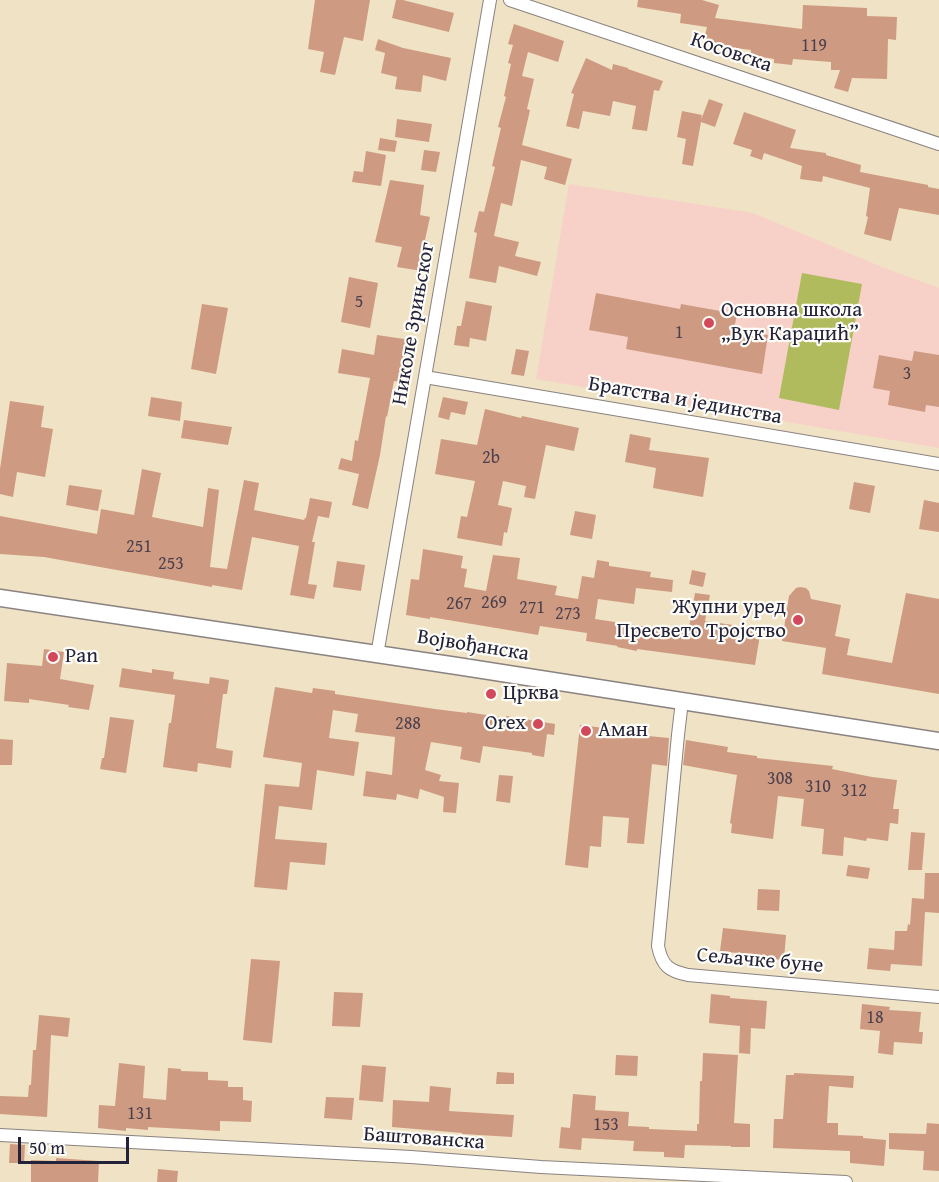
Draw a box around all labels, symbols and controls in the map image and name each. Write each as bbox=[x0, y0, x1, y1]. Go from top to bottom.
street label: Косовска bbox=[687, 27, 775, 79]
house number: 119 bbox=[801, 35, 827, 57]
street label: Николе Зрињског bbox=[387, 241, 441, 407]
house number: 5 bbox=[355, 291, 363, 313]
place label: Основна школа „Вук Караџић” bbox=[721, 298, 862, 348]
marker: Основна школа „Вук Караџић” bbox=[702, 316, 716, 330]
house number: 1 bbox=[675, 322, 683, 344]
house number: 3 bbox=[903, 363, 911, 385]
street label: Братства и јединства bbox=[586, 372, 784, 430]
house number: 2b bbox=[482, 447, 500, 469]
house number: 251 bbox=[126, 536, 152, 558]
house number: 253 bbox=[158, 553, 184, 575]
house number: 269 bbox=[481, 592, 507, 614]
house number: 267 bbox=[446, 593, 472, 615]
place label: Жупни уред Пресвето Тројство bbox=[617, 595, 786, 645]
house number: 271 bbox=[519, 597, 545, 619]
house number: 273 bbox=[555, 603, 581, 625]
marker: Жупни уред Пресвето Тројство bbox=[791, 613, 805, 627]
street label: Војвођанска bbox=[415, 625, 531, 667]
place label: Pan bbox=[65, 644, 98, 670]
marker: Pan bbox=[46, 650, 60, 664]
place label: Црква bbox=[503, 681, 559, 707]
marker: Црква bbox=[484, 687, 498, 701]
place label: Orex bbox=[485, 711, 526, 737]
house number: 288 bbox=[395, 713, 421, 735]
marker: Orex bbox=[531, 717, 545, 731]
place label: Аман bbox=[598, 718, 648, 744]
marker: Аман bbox=[579, 724, 593, 738]
house number: 308 bbox=[767, 768, 793, 790]
house number: 310 bbox=[805, 776, 831, 798]
house number: 312 bbox=[841, 780, 867, 802]
street label: Сељачке буне bbox=[696, 943, 824, 979]
house number: 18 bbox=[866, 1007, 884, 1029]
house number: 131 bbox=[127, 1103, 153, 1125]
house number: 153 bbox=[593, 1114, 619, 1136]
street label: Баштованска bbox=[363, 1122, 485, 1156]
scale bar bbox=[21, 1125, 132, 1163]
text: 50 m bbox=[29, 1134, 65, 1161]

